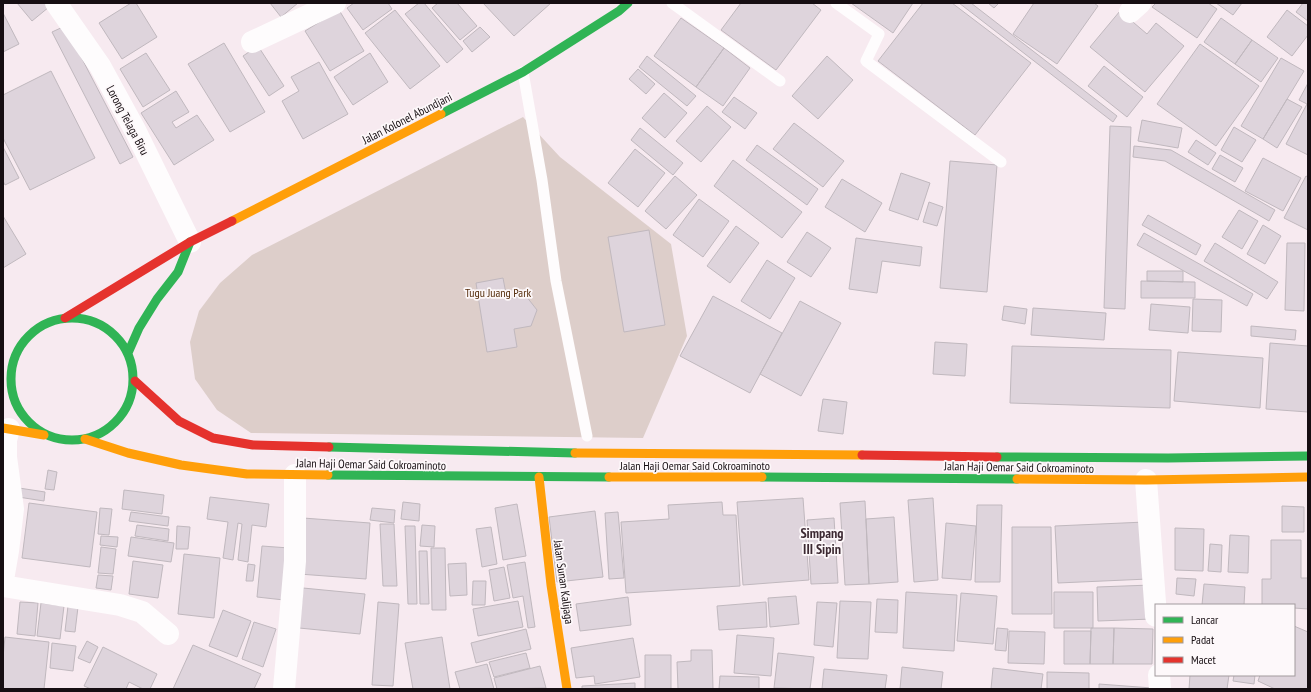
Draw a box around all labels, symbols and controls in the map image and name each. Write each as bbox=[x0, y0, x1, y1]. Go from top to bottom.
street label: Lorong Telaga Biru bbox=[103, 83, 153, 157]
street label: Jalan Kolonel Abundjani bbox=[359, 89, 454, 148]
park label: Tugu Juang Park bbox=[465, 285, 531, 300]
street label: Jalan Haji Oemar Said Cokroaminoto bbox=[295, 455, 446, 473]
street label: Jalan Haji Oemar Said Cokroaminoto bbox=[619, 458, 770, 473]
street label: Jalan Haji Oemar Said Cokroaminoto bbox=[943, 458, 1094, 476]
district label: Simpang III Sipin bbox=[800, 524, 844, 558]
street label: Jalan Sunan Kalijaga bbox=[551, 538, 577, 625]
legend bbox=[1155, 604, 1295, 676]
text: Lancar bbox=[1191, 612, 1219, 627]
text: Padat bbox=[1191, 632, 1215, 647]
text: Macet bbox=[1191, 652, 1216, 667]

